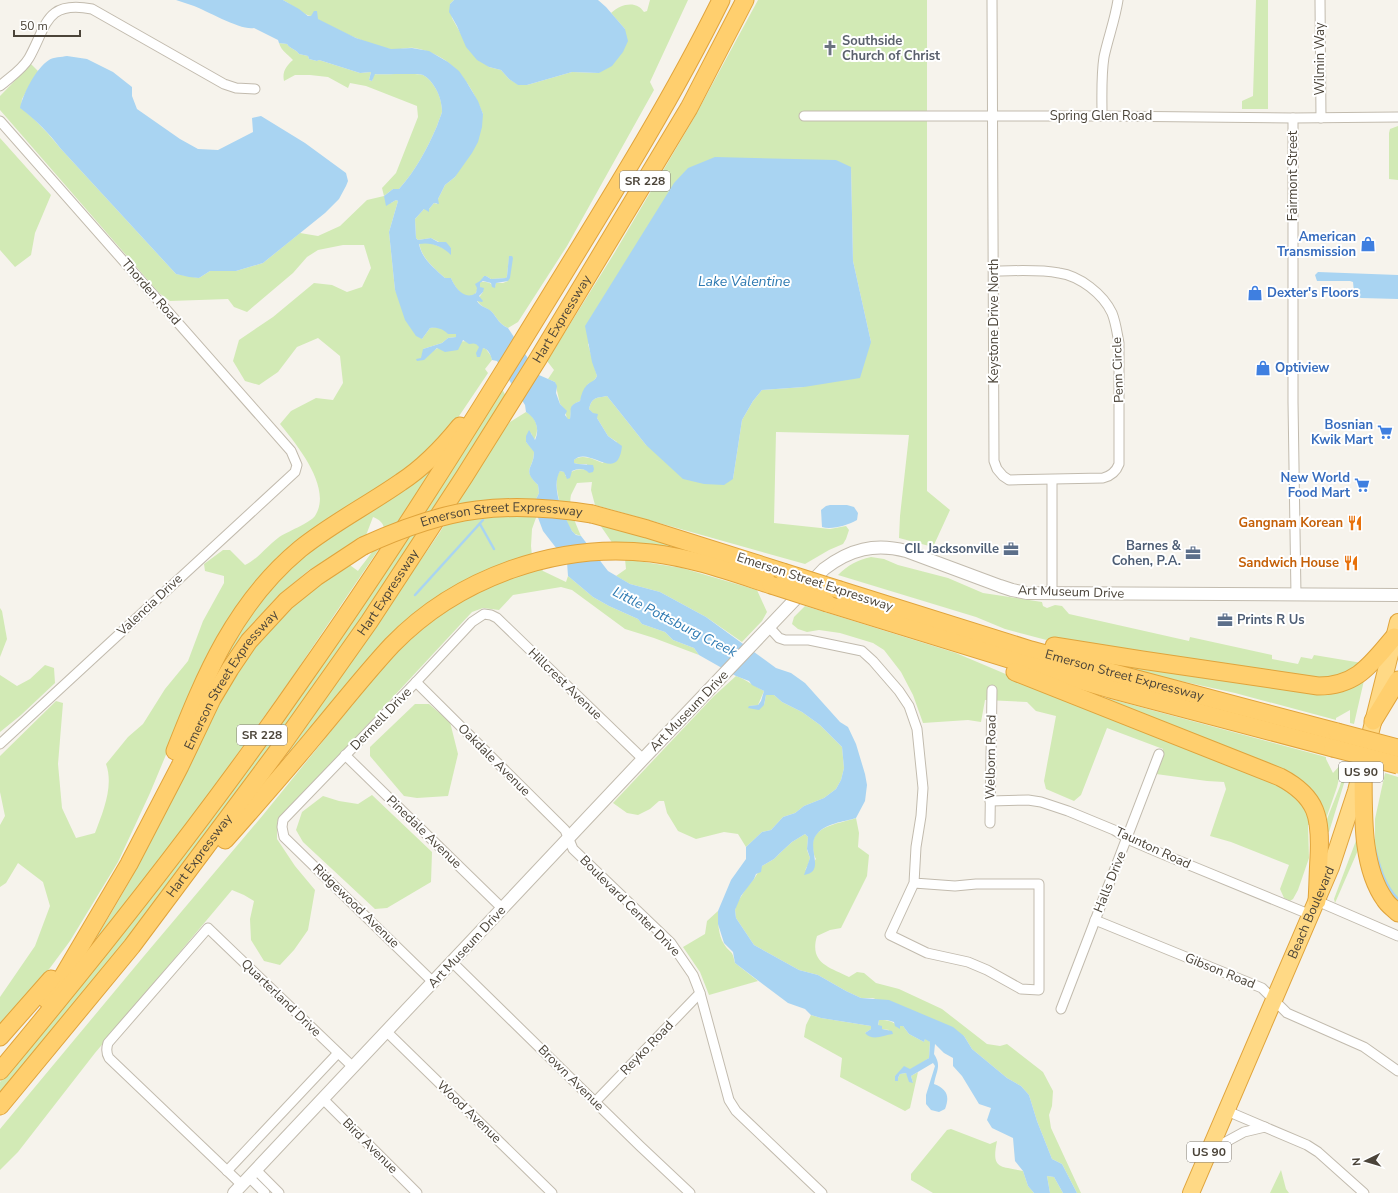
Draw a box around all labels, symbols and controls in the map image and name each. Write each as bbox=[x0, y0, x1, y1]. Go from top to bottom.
scale bar bbox=[14, 12, 80, 38]
text: 50 m bbox=[20, 18, 48, 34]
street label: Wilmin Way bbox=[1311, 22, 1329, 96]
place label: Southside Church of Christ bbox=[842, 32, 941, 65]
church icon: Southside Church of Christ bbox=[821, 39, 839, 57]
street label: Spring Glen Road bbox=[1050, 107, 1152, 125]
street label: Fairmont Street bbox=[1284, 130, 1302, 221]
road number: SR 228 bbox=[620, 171, 670, 191]
place label: American Transmission bbox=[1277, 228, 1356, 261]
shop icon: American Transmission bbox=[1359, 235, 1377, 253]
street label: Thorden Road bbox=[117, 255, 185, 329]
street label: Keystone Drive North bbox=[985, 259, 1003, 383]
street label: Hart Expressway bbox=[528, 271, 596, 367]
water label: Lake Valentine bbox=[698, 272, 791, 291]
shop icon: Dexter's Floors bbox=[1246, 284, 1264, 302]
place label: Dexter's Floors bbox=[1267, 284, 1359, 302]
street label: Penn Circle bbox=[1108, 337, 1128, 403]
shop icon: Optiview bbox=[1254, 359, 1272, 377]
place label: Optiview bbox=[1275, 359, 1329, 377]
place label: Bosnian Kwik Mart bbox=[1311, 416, 1374, 449]
supermarket icon: Bosnian Kwik Mart bbox=[1376, 423, 1394, 441]
place label: New World Food Mart bbox=[1281, 469, 1351, 502]
supermarket icon: New World Food Mart bbox=[1353, 476, 1371, 494]
street label: Emerson Street Expressway bbox=[418, 498, 584, 531]
place label: Gangnam Korean bbox=[1239, 514, 1343, 532]
restaurant icon: Gangnam Korean bbox=[1346, 514, 1364, 532]
place label: Barnes & Cohen, P.A. bbox=[1112, 537, 1182, 570]
place label: CIL Jacksonville bbox=[904, 540, 999, 558]
office icon: CIL Jacksonville bbox=[1002, 540, 1020, 558]
office icon: Barnes & Cohen, P.A. bbox=[1184, 544, 1202, 562]
street label: Hart Expressway bbox=[353, 546, 423, 639]
street label: Emerson Street Expressway bbox=[735, 548, 896, 616]
place label: Sandwich House bbox=[1238, 554, 1339, 572]
restaurant icon: Sandwich House bbox=[1342, 554, 1360, 572]
street label: Valencia Drive bbox=[113, 570, 187, 641]
street label: Art Museum Drive bbox=[1017, 581, 1125, 603]
water label: Little Pottsburg Creek bbox=[610, 582, 741, 662]
street label: Emerson Street Expressway bbox=[180, 606, 283, 753]
office icon: Prints R Us bbox=[1216, 611, 1234, 629]
place label: Prints R Us bbox=[1237, 611, 1305, 629]
street label: Hillcrest Avenue bbox=[524, 644, 606, 724]
street label: Emerson Street Expressway bbox=[1043, 645, 1206, 705]
street label: Art Museum Drive bbox=[646, 666, 733, 756]
street label: Dermell Drive bbox=[346, 684, 416, 754]
street label: Welborn Road bbox=[981, 714, 1001, 800]
street label: Oakdale Avenue bbox=[454, 720, 534, 800]
road number: SR 228 bbox=[237, 725, 287, 745]
road number: US 90 bbox=[1339, 762, 1383, 782]
street label: Pinedale Avenue bbox=[382, 791, 466, 873]
street label: Hart Expressway bbox=[162, 810, 237, 901]
street label: Taunton Road bbox=[1112, 823, 1194, 873]
street label: Halls Drive bbox=[1090, 848, 1131, 915]
street label: Boulevard Center Drive bbox=[576, 852, 684, 960]
street label: Ridgewood Avenue bbox=[309, 860, 403, 952]
street label: Beach Boulevard bbox=[1284, 864, 1339, 962]
street label: Art Museum Drive bbox=[424, 902, 510, 992]
street label: Gibson Road bbox=[1182, 949, 1258, 993]
street label: Quarterland Drive bbox=[237, 955, 325, 1041]
street label: Reyko Road bbox=[616, 1017, 678, 1079]
street label: Brown Avenue bbox=[534, 1041, 608, 1115]
street label: Wood Avenue bbox=[433, 1077, 505, 1147]
street label: Bird Avenue bbox=[338, 1114, 402, 1178]
north arrow bbox=[1346, 1141, 1386, 1181]
road number: US 90 bbox=[1187, 1142, 1231, 1162]
text: N bbox=[1349, 1157, 1364, 1167]

